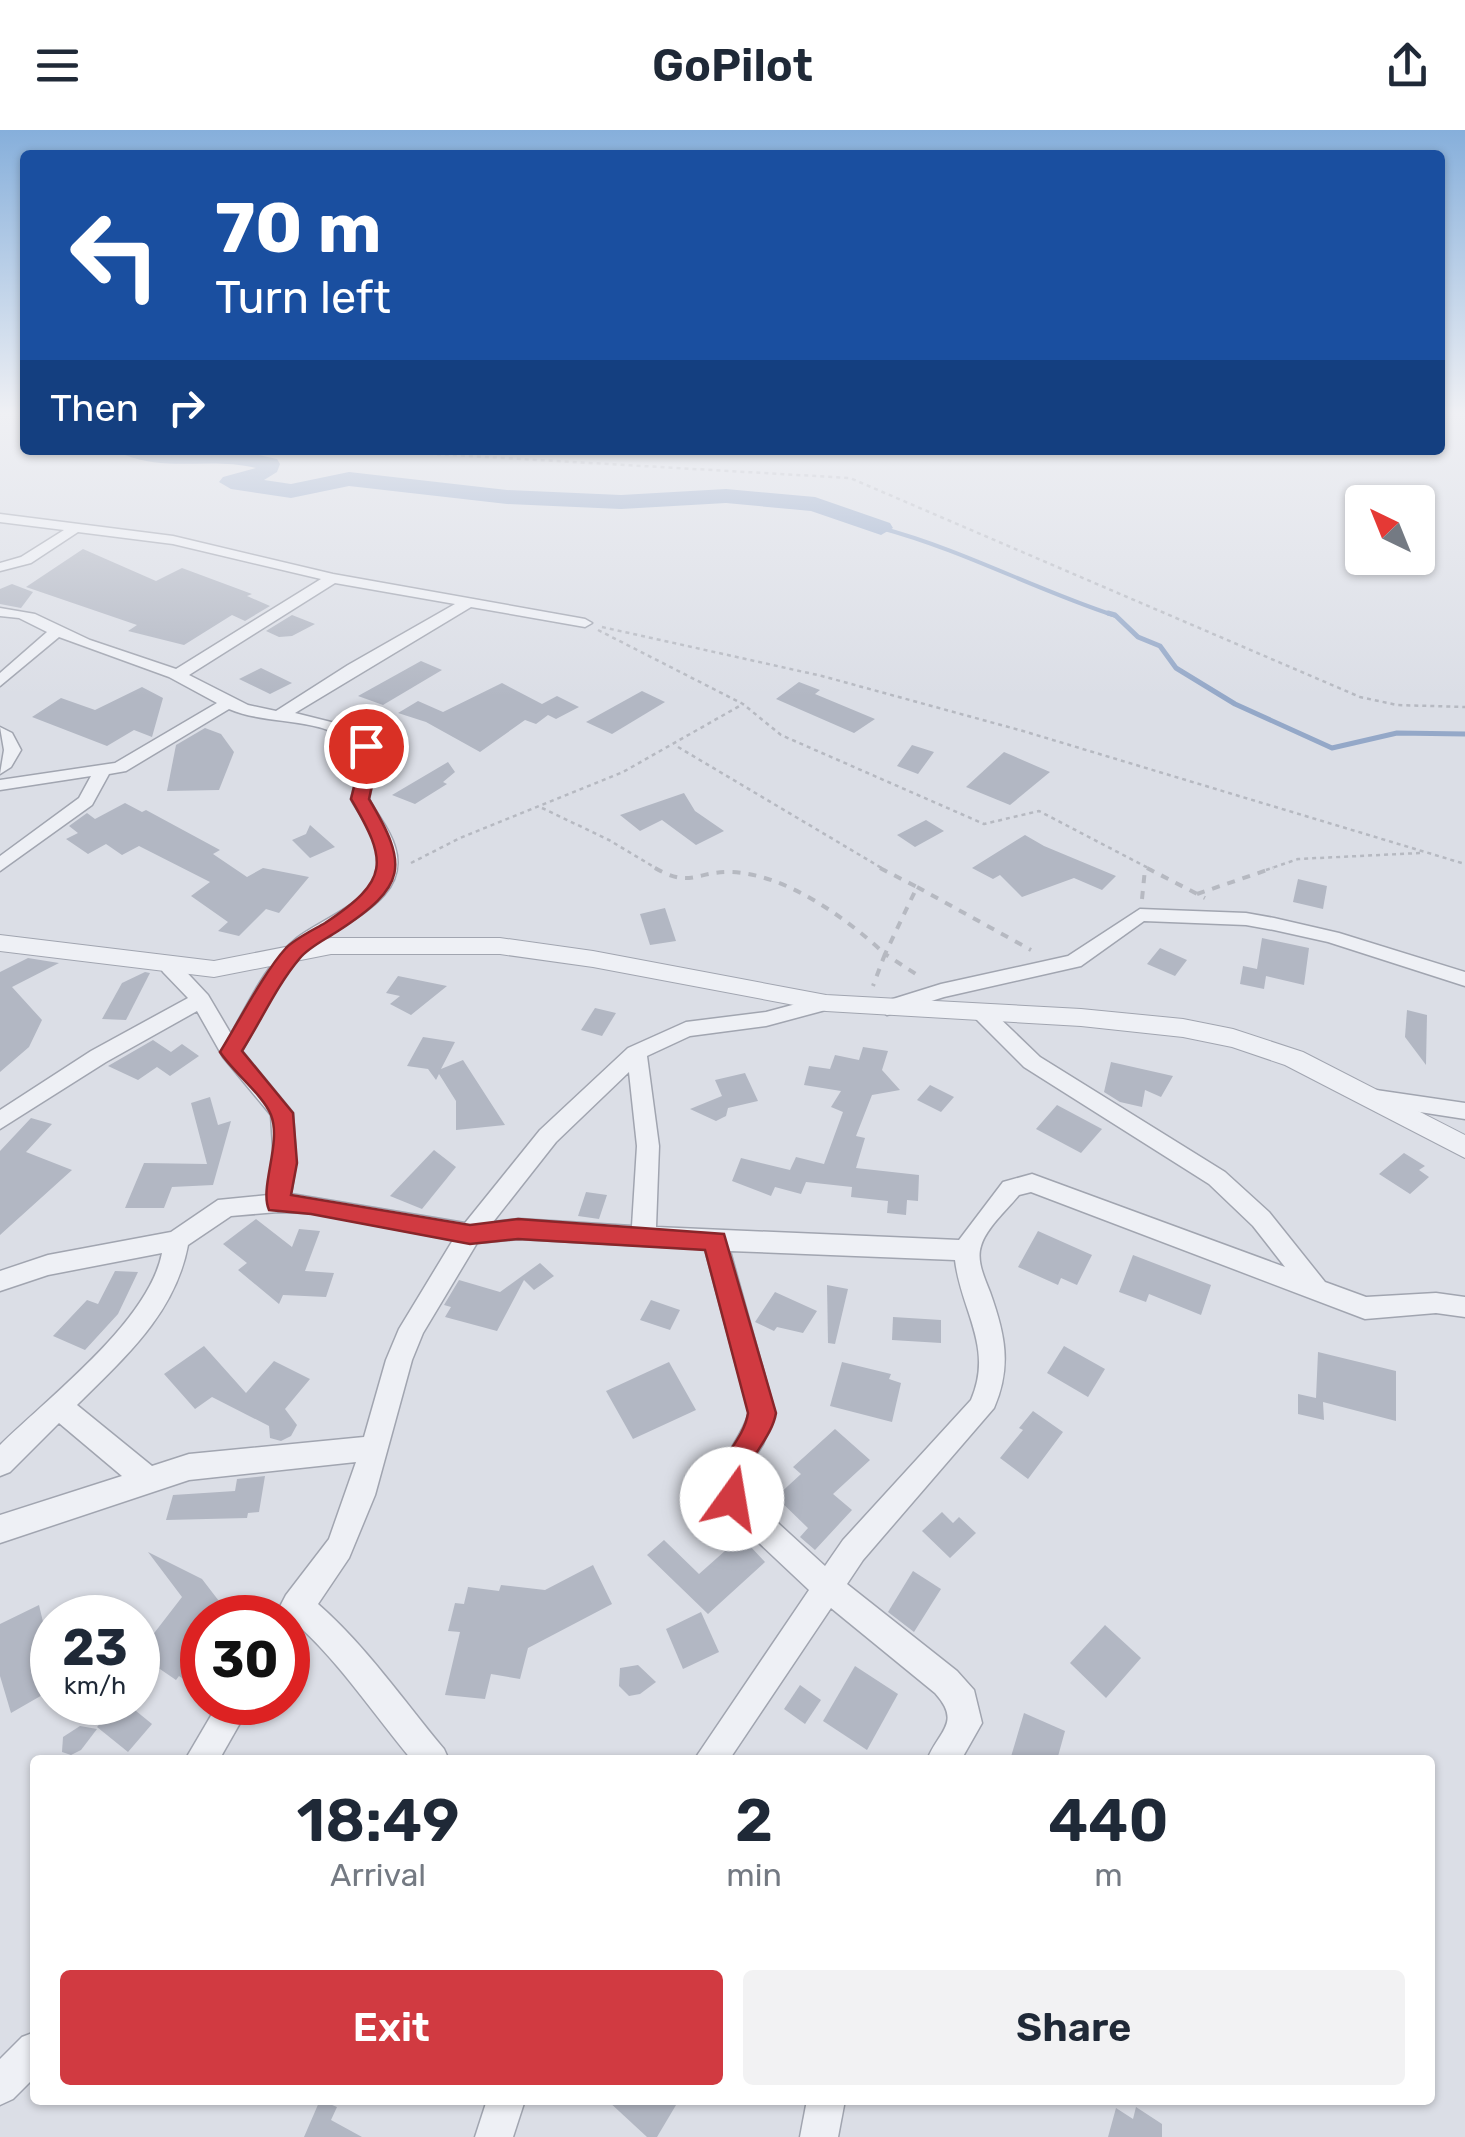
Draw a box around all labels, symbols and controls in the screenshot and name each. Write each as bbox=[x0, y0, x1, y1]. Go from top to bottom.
icon: menu bbox=[30, 38, 85, 93]
icon: share bbox=[1380, 38, 1435, 93]
text: GoPilot bbox=[652, 39, 813, 92]
text: 70 m bbox=[215, 187, 382, 270]
icon: left bbox=[50, 190, 180, 320]
text: Turn left bbox=[215, 271, 391, 324]
icon: right bbox=[159, 380, 214, 435]
text: Then bbox=[50, 385, 139, 431]
north arrow bbox=[1345, 485, 1435, 575]
map controls bbox=[1345, 485, 1435, 575]
pin bbox=[324, 704, 409, 789]
icon: arrive bbox=[339, 719, 394, 774]
position arrow bbox=[680, 1447, 784, 1551]
speed limit sign: 30 bbox=[180, 1595, 310, 1725]
text: 23 bbox=[62, 1618, 128, 1678]
text: km/h bbox=[64, 1671, 126, 1700]
text: 18:49 bbox=[297, 1785, 460, 1856]
text: 2 bbox=[735, 1785, 773, 1856]
text: 440 bbox=[1048, 1785, 1168, 1856]
text: Arrival bbox=[330, 1856, 426, 1894]
text: min bbox=[726, 1856, 782, 1894]
text: m bbox=[1094, 1856, 1123, 1894]
button: Exit bbox=[60, 1970, 723, 2085]
button: Share bbox=[743, 1970, 1405, 2085]

